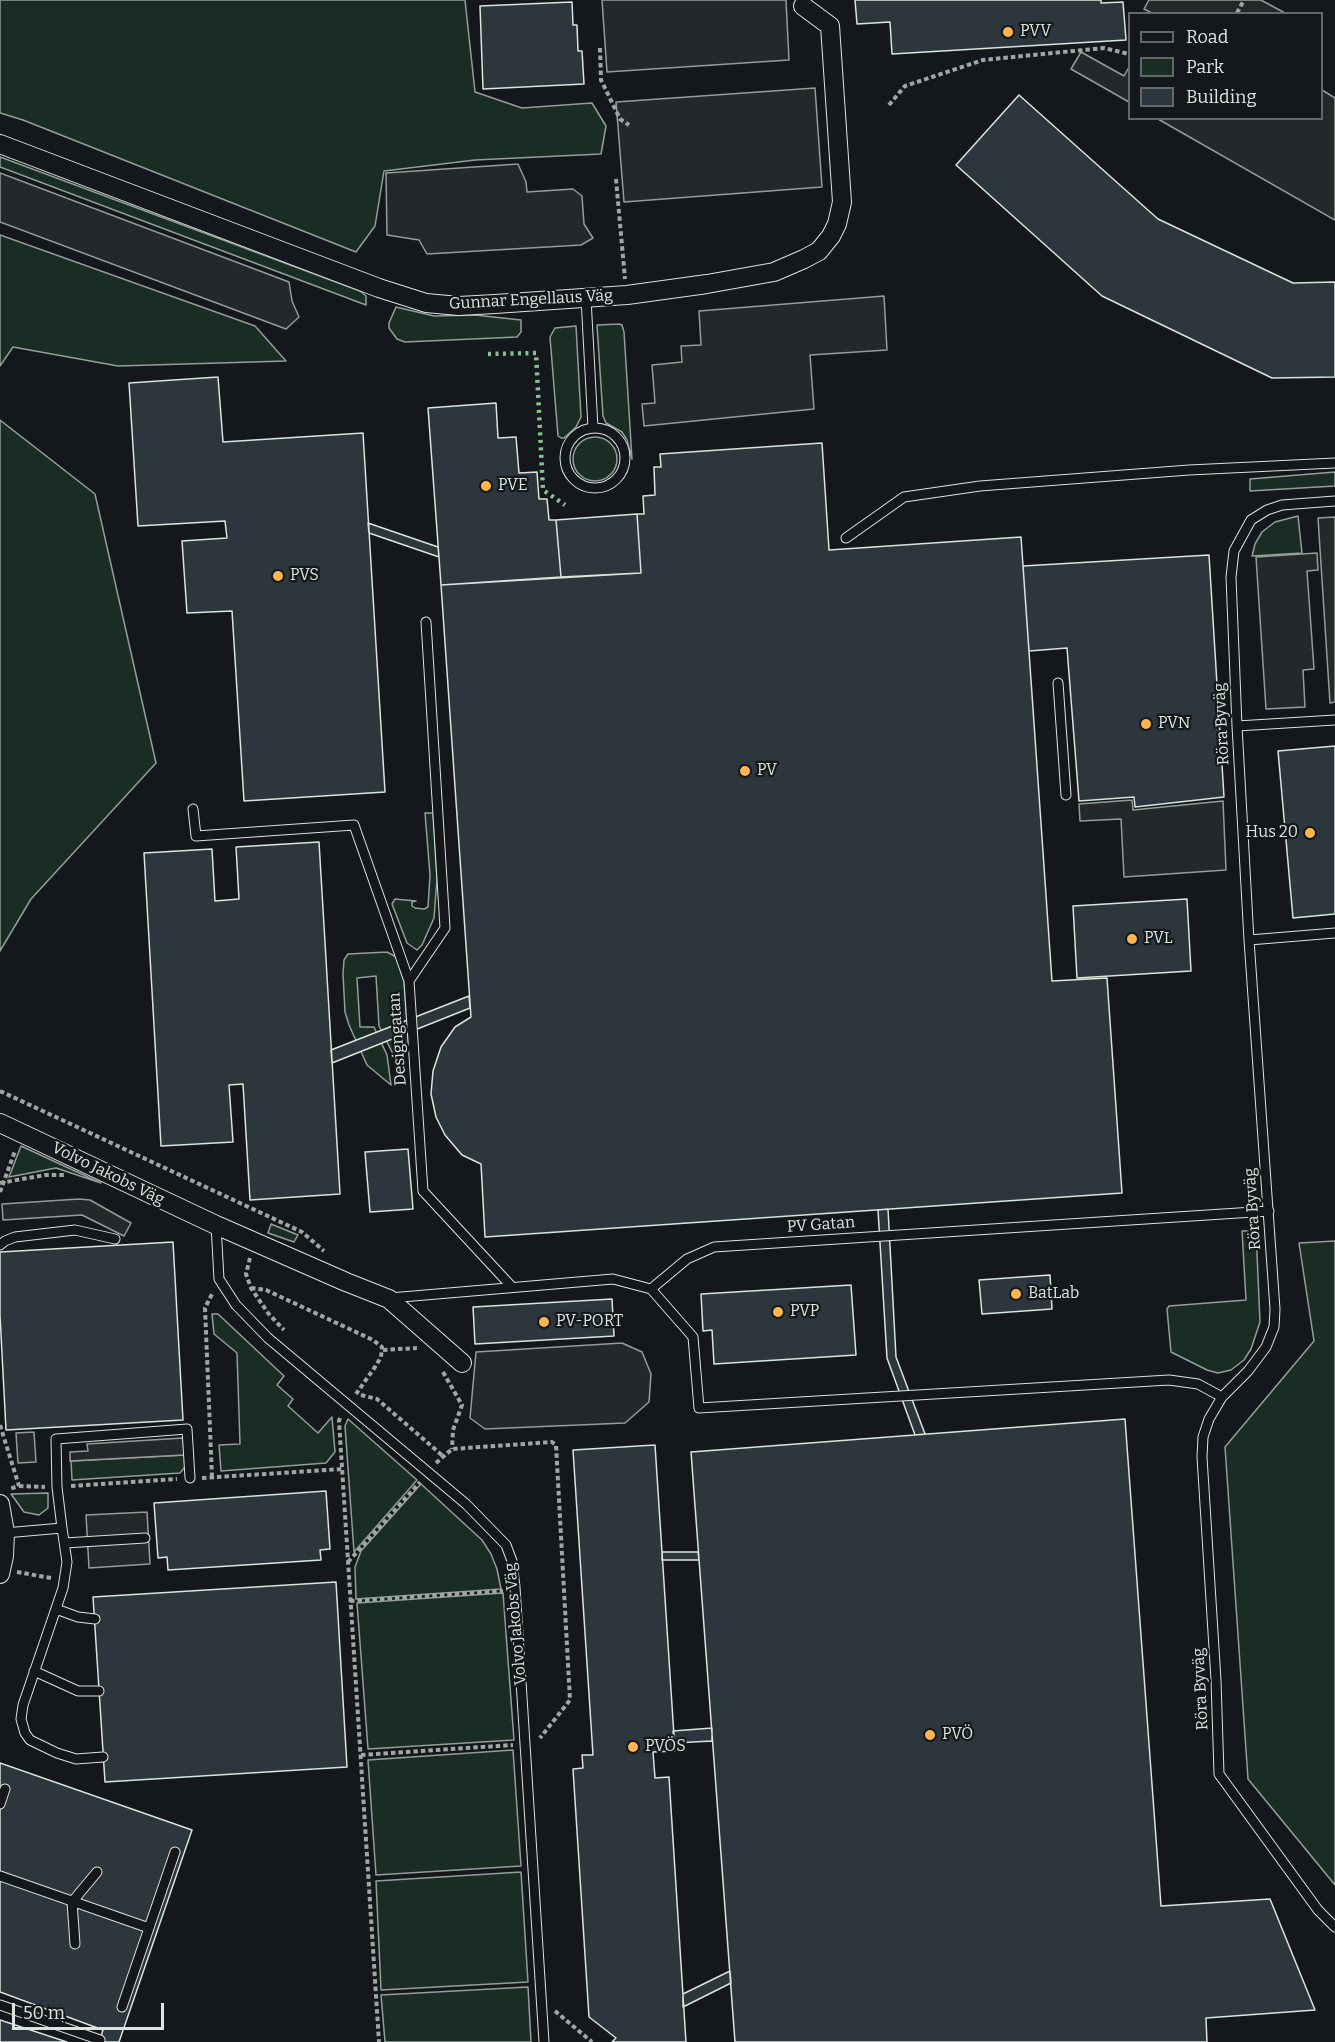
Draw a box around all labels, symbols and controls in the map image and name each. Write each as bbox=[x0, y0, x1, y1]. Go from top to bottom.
legend bbox=[1128, 12, 1323, 120]
place label: PVV bbox=[1020, 22, 1051, 42]
marker: PVV bbox=[1001, 25, 1015, 39]
text: Road bbox=[1186, 26, 1228, 48]
text: Park bbox=[1186, 56, 1224, 78]
text: Building bbox=[1186, 86, 1257, 108]
street label: Gunnar Engellaus Väg bbox=[449, 286, 613, 314]
place label: PVE bbox=[498, 476, 528, 496]
marker: PVE bbox=[479, 479, 493, 493]
place label: PVS bbox=[290, 566, 319, 586]
marker: PVS bbox=[271, 569, 285, 583]
street label: Röra Byväg bbox=[1210, 682, 1234, 766]
place label: PVN bbox=[1158, 714, 1190, 734]
marker: PVN bbox=[1139, 717, 1153, 731]
place label: PV bbox=[757, 761, 777, 781]
marker: PV bbox=[738, 764, 752, 778]
place label: Hus 20 bbox=[1246, 823, 1298, 843]
marker: Hus 20 bbox=[1303, 826, 1317, 840]
place label: PVL bbox=[1144, 929, 1173, 949]
marker: PVL bbox=[1125, 932, 1139, 946]
street label: Designgatan bbox=[385, 992, 411, 1086]
street label: Volvo Jakobs Väg bbox=[49, 1138, 167, 1210]
street label: Röra Byväg bbox=[1241, 1167, 1265, 1251]
street label: PV Gatan bbox=[786, 1213, 856, 1237]
place label: BatLab bbox=[1028, 1284, 1079, 1304]
marker: BatLab bbox=[1009, 1287, 1023, 1301]
place label: PVP bbox=[790, 1302, 819, 1322]
marker: PVP bbox=[771, 1305, 785, 1319]
place label: PV-PORT bbox=[556, 1312, 623, 1332]
marker: PV-PORT bbox=[537, 1315, 551, 1329]
street label: Volvo Jakobs Väg bbox=[501, 1562, 531, 1686]
street label: Röra Byväg bbox=[1189, 1647, 1213, 1731]
place label: PVÖ bbox=[942, 1725, 973, 1745]
marker: PVÖ bbox=[923, 1728, 937, 1742]
place label: PVÖS bbox=[645, 1737, 686, 1757]
marker: PVÖS bbox=[626, 1740, 640, 1754]
scale bar bbox=[15, 1991, 166, 2029]
text: 50 m bbox=[23, 2002, 65, 2024]

